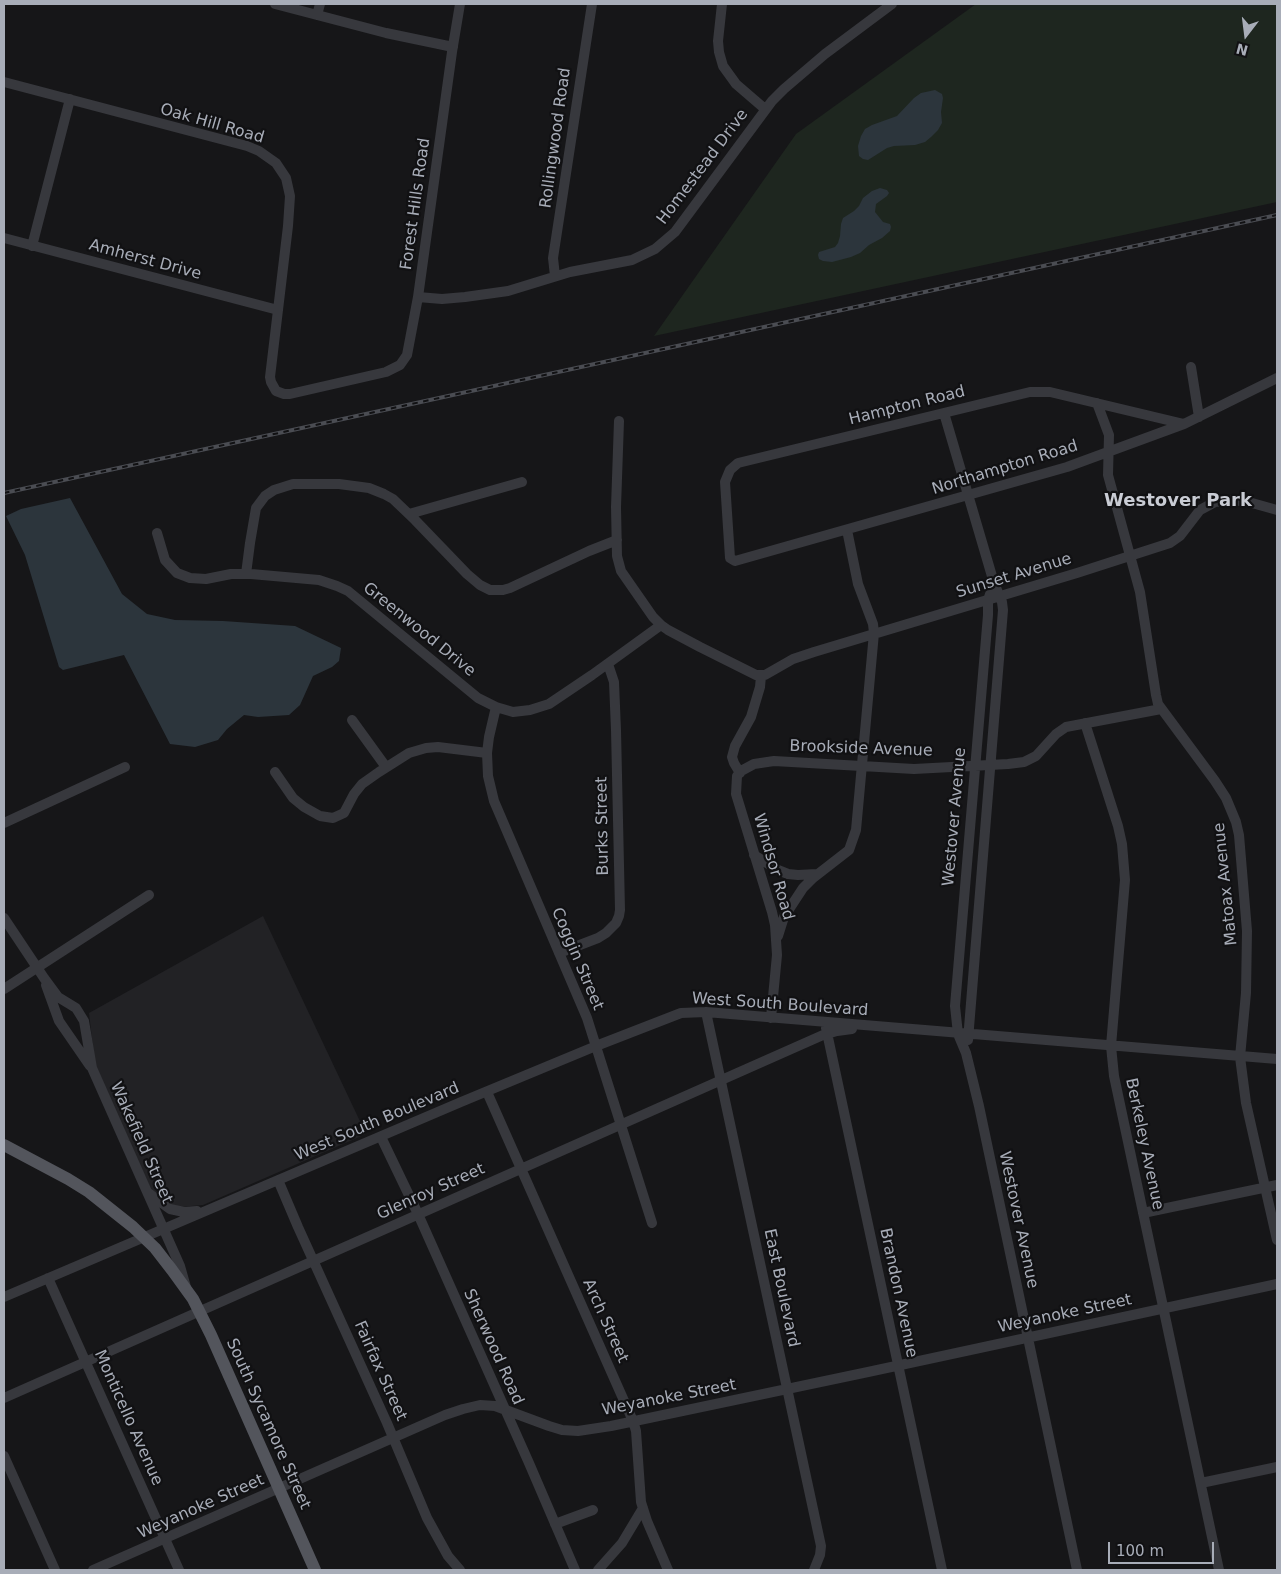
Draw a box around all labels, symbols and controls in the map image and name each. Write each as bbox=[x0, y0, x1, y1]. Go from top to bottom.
north arrow bbox=[1221, 10, 1271, 60]
text: N bbox=[1234, 40, 1250, 59]
street label: Rollingwood Road bbox=[537, 66, 575, 210]
street label: Oak Hill Road bbox=[158, 100, 266, 148]
street label: Homestead Drive bbox=[653, 106, 753, 228]
street label: Forest Hills Road bbox=[397, 137, 435, 271]
street label: Amherst Drive bbox=[87, 236, 203, 284]
street label: Hampton Road bbox=[847, 382, 967, 430]
street label: Northampton Road bbox=[930, 437, 1080, 499]
district label: Westover Park bbox=[1104, 490, 1252, 512]
street label: Sunset Avenue bbox=[954, 549, 1074, 603]
street label: Greenwood Drive bbox=[359, 579, 479, 681]
street label: Brookside Avenue bbox=[789, 737, 933, 761]
street label: Westover Avenue bbox=[939, 747, 971, 887]
street label: Burks Street bbox=[593, 776, 613, 876]
street label: Windsor Road bbox=[749, 811, 797, 923]
street label: Matoax Avenue bbox=[1210, 822, 1242, 946]
street label: Coggin Street bbox=[547, 905, 607, 1013]
street label: West South Boulevard bbox=[691, 989, 869, 1021]
street label: Berkeley Avenue bbox=[1121, 1076, 1167, 1212]
street label: Wakefield Street bbox=[106, 1079, 176, 1207]
street label: West South Boulevard bbox=[292, 1079, 462, 1165]
street label: Westover Avenue bbox=[994, 1150, 1042, 1290]
street label: Glenroy Street bbox=[374, 1160, 488, 1224]
street label: Brandon Avenue bbox=[875, 1226, 921, 1360]
street label: East Boulevard bbox=[759, 1227, 803, 1349]
street label: Arch Street bbox=[578, 1276, 632, 1366]
street label: Sherwood Road bbox=[459, 1286, 527, 1408]
street label: Weyanoke Street bbox=[996, 1290, 1134, 1338]
street label: Fairfax Street bbox=[349, 1318, 411, 1424]
street label: South Sycamore Street bbox=[222, 1336, 314, 1512]
street label: Monticello Avenue bbox=[89, 1347, 167, 1489]
street label: Weyanoke Street bbox=[600, 1376, 738, 1420]
street label: Weyanoke Street bbox=[135, 1471, 267, 1543]
scale bar bbox=[1111, 1532, 1217, 1564]
text: 100 m bbox=[1116, 1542, 1164, 1560]

